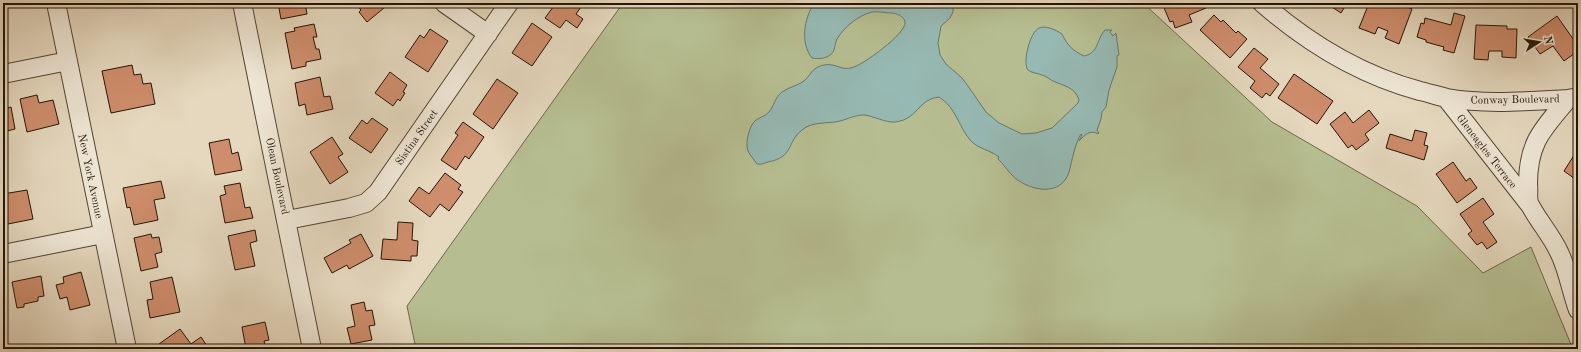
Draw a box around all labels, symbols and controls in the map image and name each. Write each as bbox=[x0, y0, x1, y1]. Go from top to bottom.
north arrow bbox=[1519, 22, 1559, 62]
text: N bbox=[1541, 35, 1554, 46]
street label: Conway Boulevard bbox=[1470, 94, 1560, 107]
street label: Sistina Street bbox=[394, 108, 440, 168]
street label: Gleneagles Terrace bbox=[1454, 113, 1518, 191]
street label: New York Avenue bbox=[75, 133, 104, 220]
street label: Olean Boulevard bbox=[263, 137, 290, 216]

